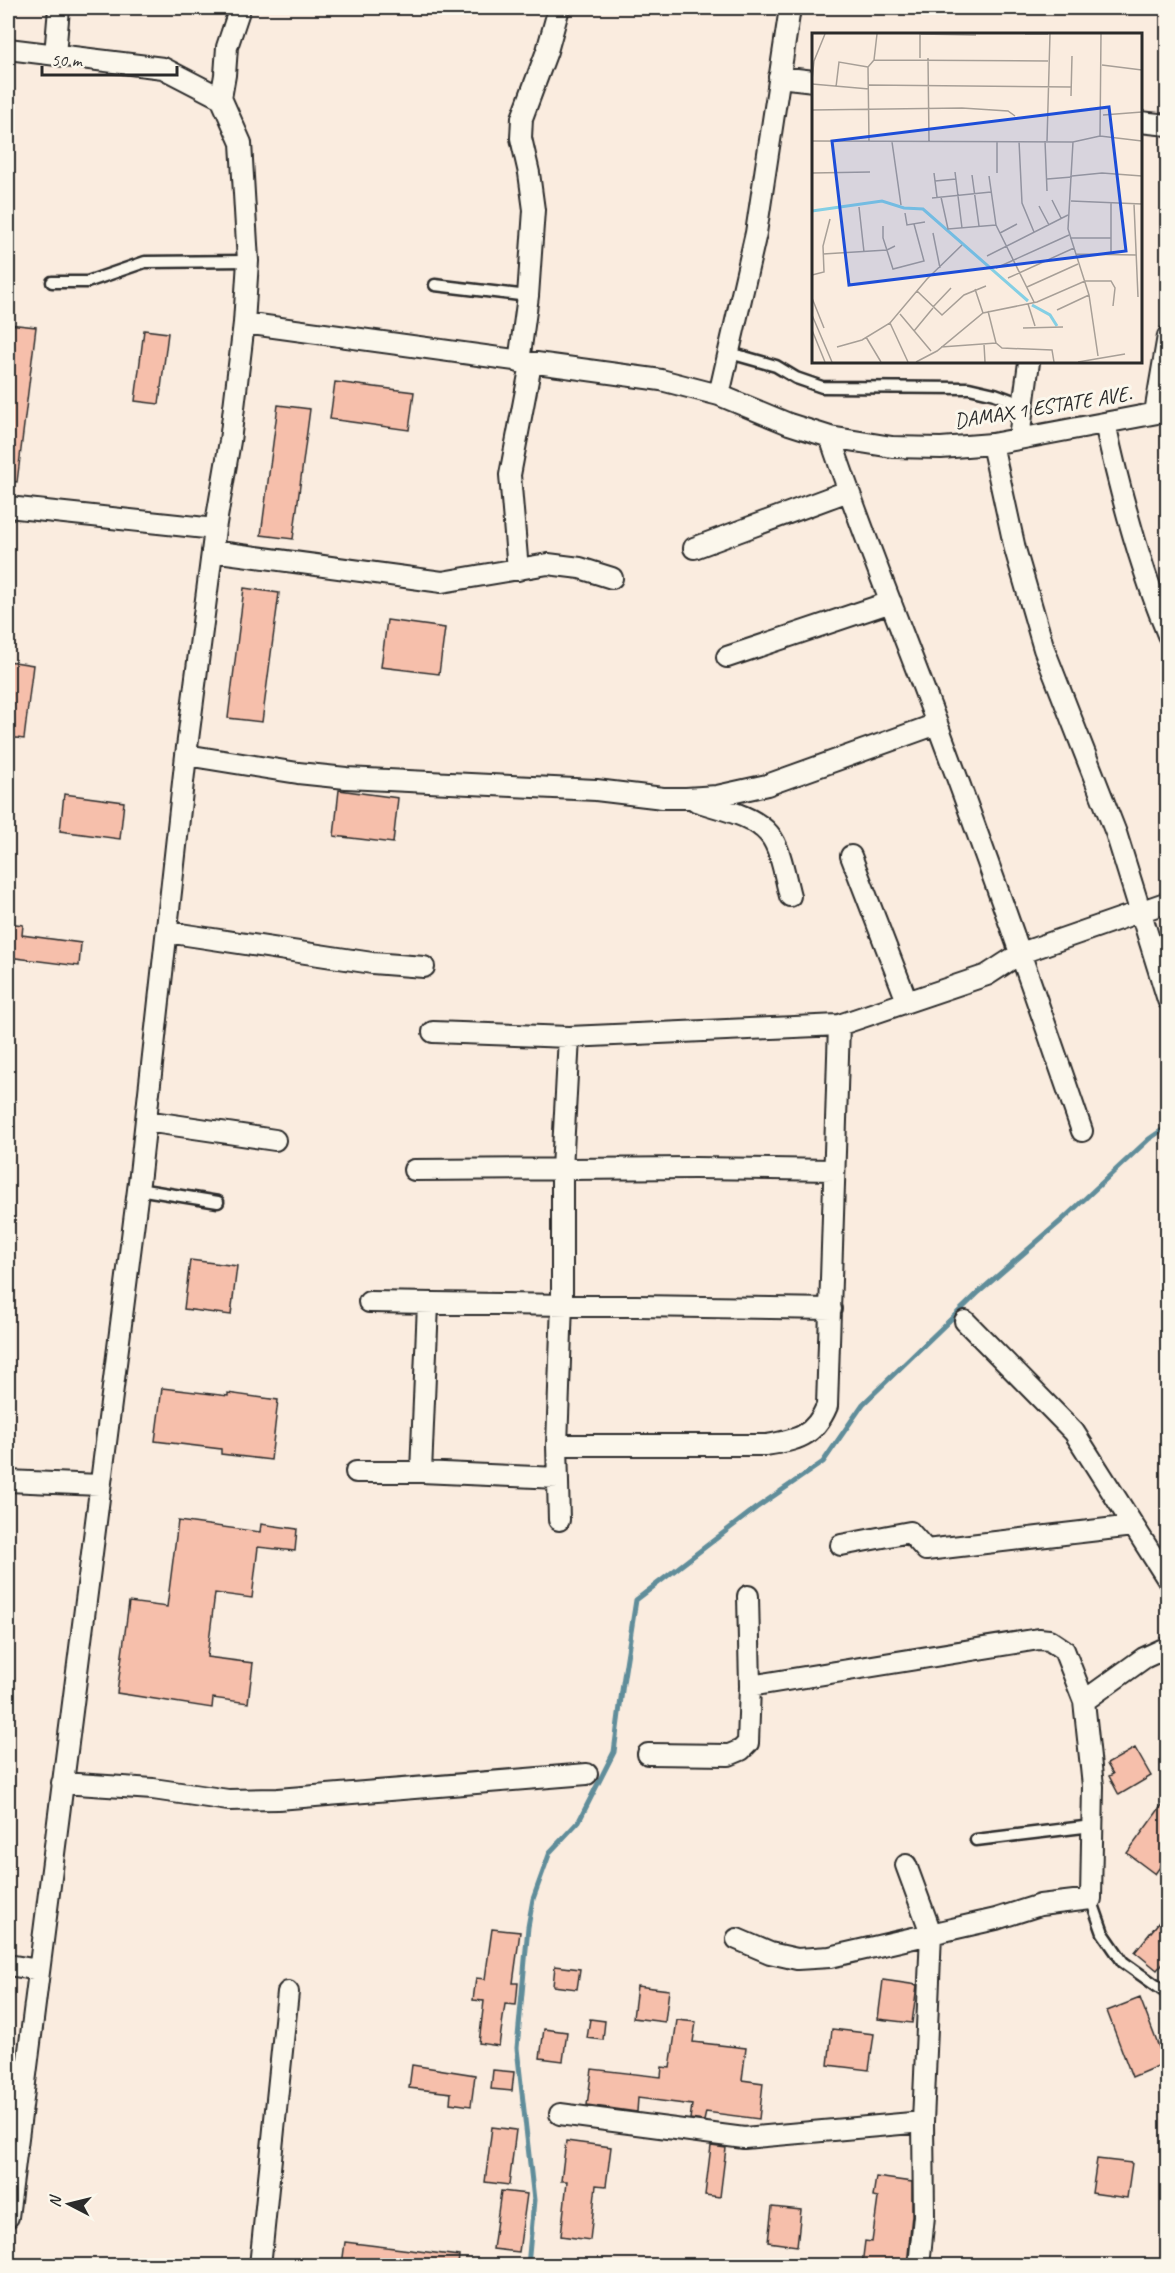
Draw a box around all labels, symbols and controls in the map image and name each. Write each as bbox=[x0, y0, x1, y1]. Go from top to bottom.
inset map bbox=[812, 33, 1142, 363]
scale bar bbox=[42, 39, 177, 77]
text: 50 m bbox=[51, 49, 84, 71]
street label: DAMAX 1 ESTATE AVE. bbox=[952, 380, 1134, 434]
north arrow bbox=[39, 2174, 99, 2234]
text: N bbox=[45, 2193, 66, 2208]

